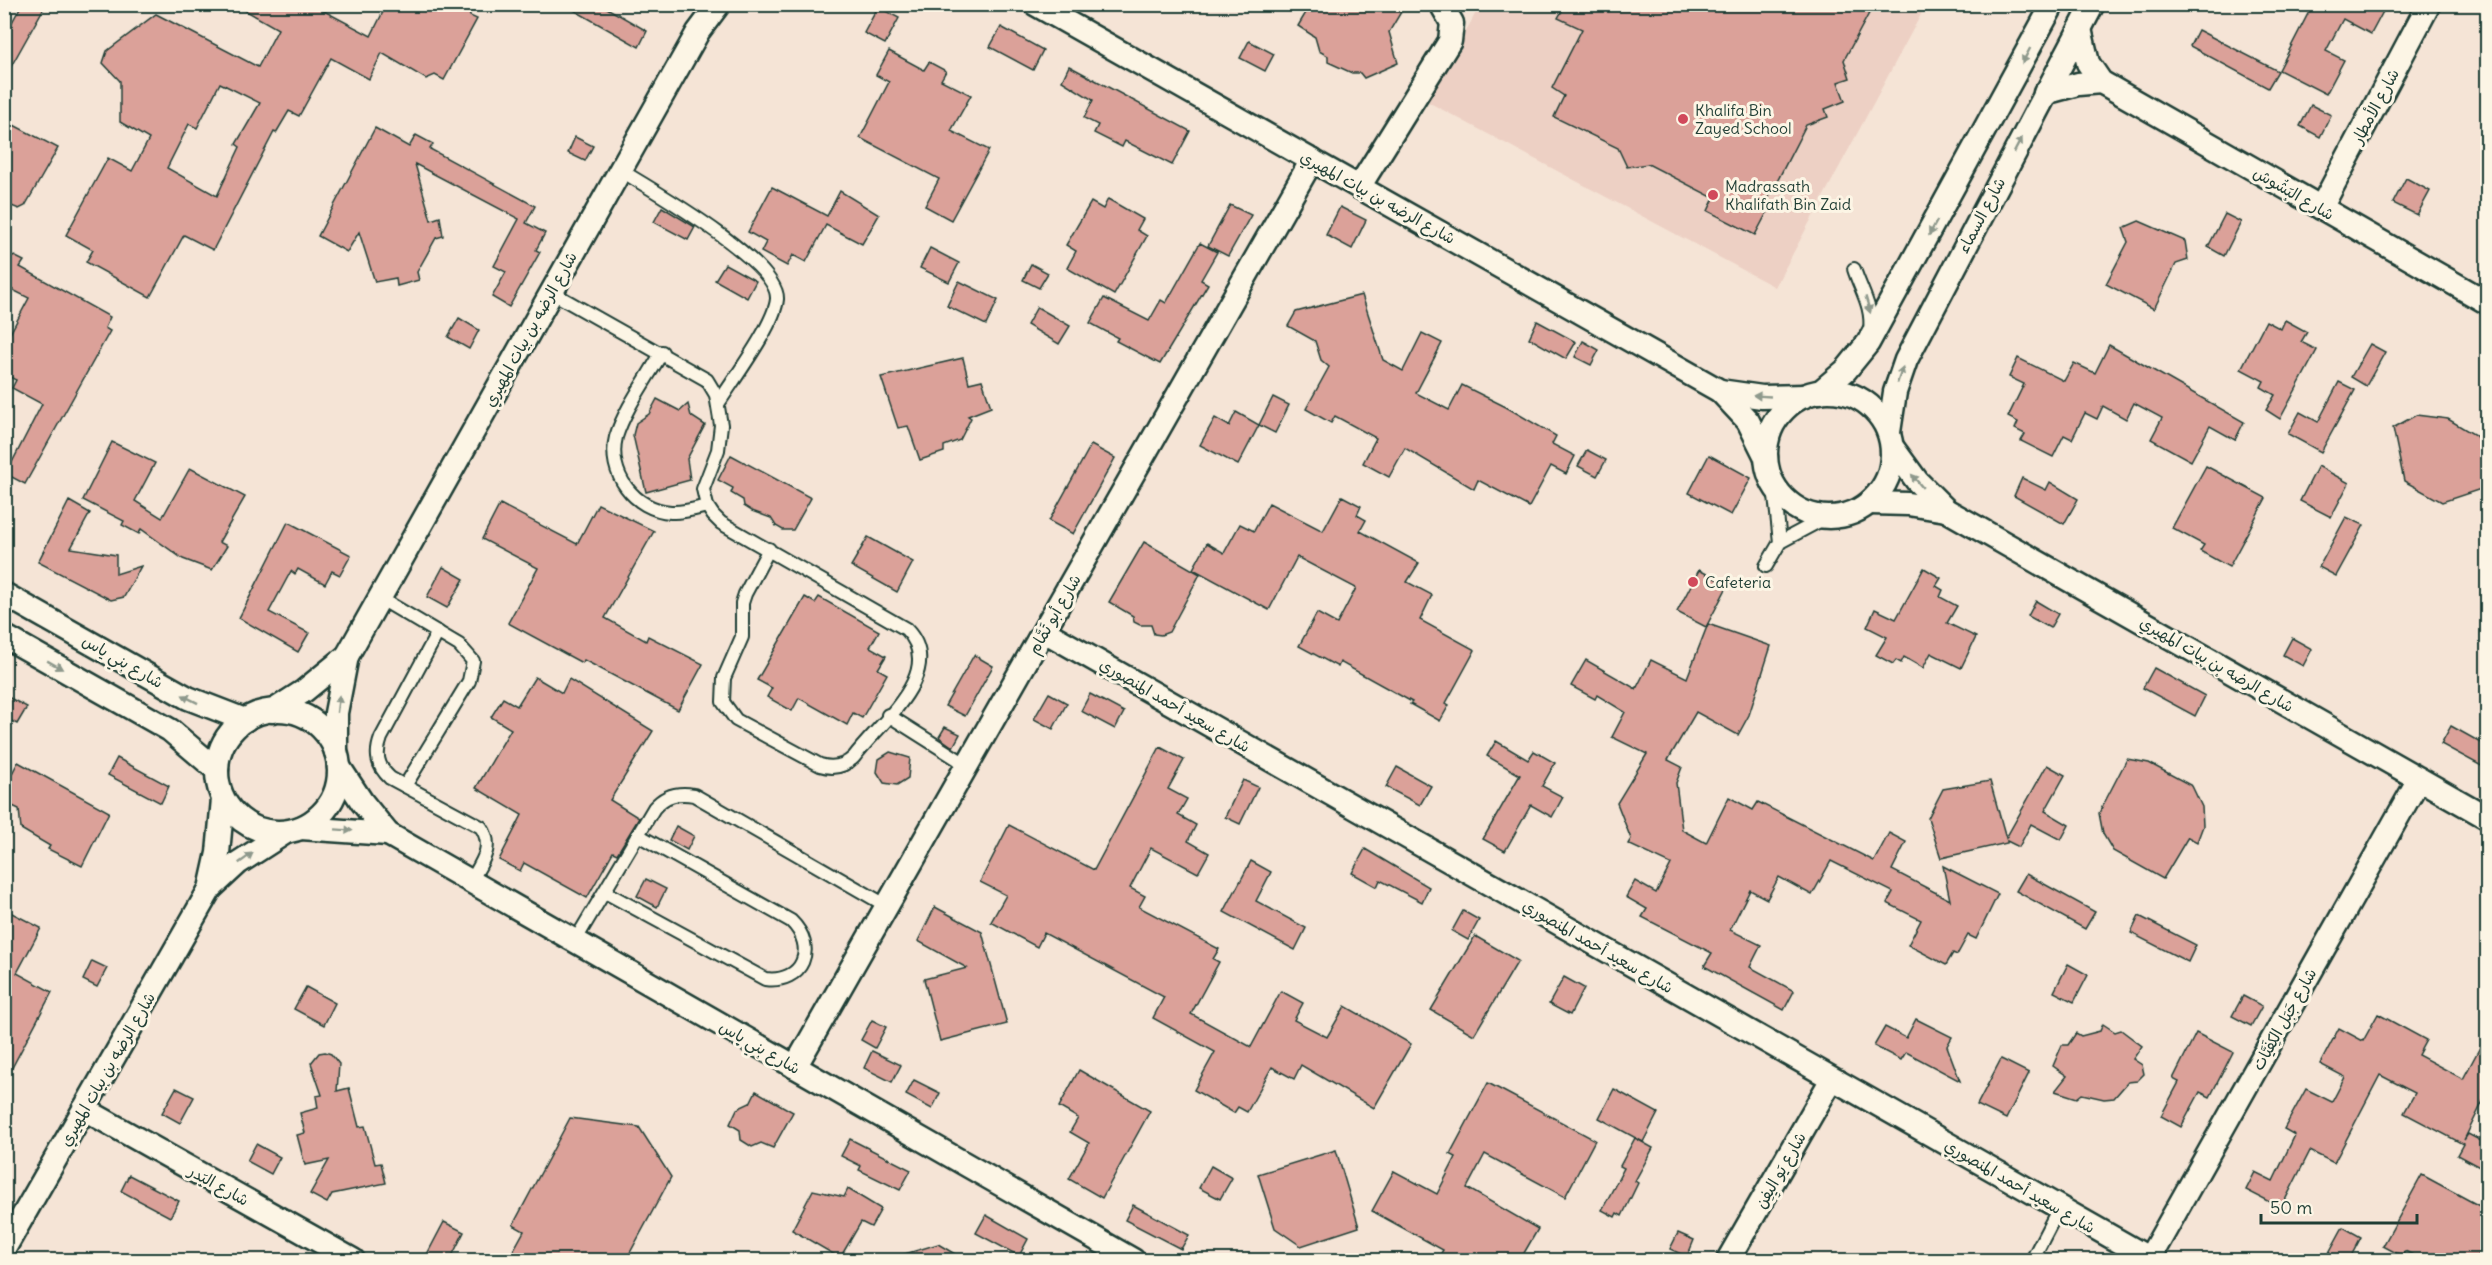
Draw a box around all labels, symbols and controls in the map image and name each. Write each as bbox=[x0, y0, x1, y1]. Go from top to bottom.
one-way arrow bbox=[2021, 48, 2031, 65]
street label: شارع الأمطار bbox=[2346, 65, 2405, 150]
place label: Khalifa Bin Zayed School bbox=[1695, 100, 1792, 138]
marker: Khalifa Bin Zayed School bbox=[1676, 112, 1690, 126]
one-way arrow bbox=[2013, 137, 2023, 154]
street label: شارع الرضه بن بيات المهيري bbox=[1296, 146, 1459, 250]
street label: شارع البَشُوش bbox=[2249, 162, 2338, 226]
street label: شارع السماء bbox=[1953, 174, 2011, 257]
place label: Madrassath Khalifath Bin Zaid bbox=[1725, 176, 1851, 214]
marker: Madrassath Khalifath Bin Zaid bbox=[1706, 188, 1720, 202]
one-way arrow bbox=[1928, 220, 1938, 237]
street label: شارع الرضه بن بيات المهيري bbox=[479, 248, 583, 411]
one-way arrow bbox=[1864, 296, 1873, 314]
one-way arrow bbox=[1896, 366, 1906, 384]
one-way arrow bbox=[1753, 392, 1772, 401]
one-way arrow bbox=[1911, 474, 1924, 489]
street label: شارع أبو تَمَّام bbox=[1023, 571, 1087, 659]
place label: Cafeteria bbox=[1705, 572, 1771, 592]
marker: Cafeteria bbox=[1686, 575, 1700, 589]
street label: شارع الرضه بن بيات المهيري bbox=[2136, 612, 2297, 718]
street label: شارع بني ياس bbox=[77, 630, 167, 696]
street label: شارع سعيد أحمد المنصوري bbox=[1095, 654, 1254, 758]
one-way arrow bbox=[47, 659, 64, 669]
one-way arrow bbox=[333, 694, 342, 713]
one-way arrow bbox=[182, 695, 199, 704]
one-way arrow bbox=[335, 825, 354, 834]
one-way arrow bbox=[239, 852, 254, 864]
street label: شارع سعيد أحمد المنصوري bbox=[1518, 895, 1677, 999]
street label: شارع جَبَل الكِفَيَّات bbox=[2248, 964, 2322, 1075]
street label: شارع الرضه بن بيات المهيري bbox=[55, 989, 161, 1150]
street label: شارع بني ياس bbox=[714, 1016, 804, 1082]
street label: شارع يَو اليِفِن bbox=[1750, 1128, 1812, 1213]
street label: شارع سعيد أحمد المنصوري bbox=[1940, 1135, 2099, 1239]
street label: شارع البَدر bbox=[183, 1159, 253, 1211]
scale bar bbox=[2261, 1187, 2417, 1225]
text: 50 m bbox=[2270, 1196, 2312, 1219]

